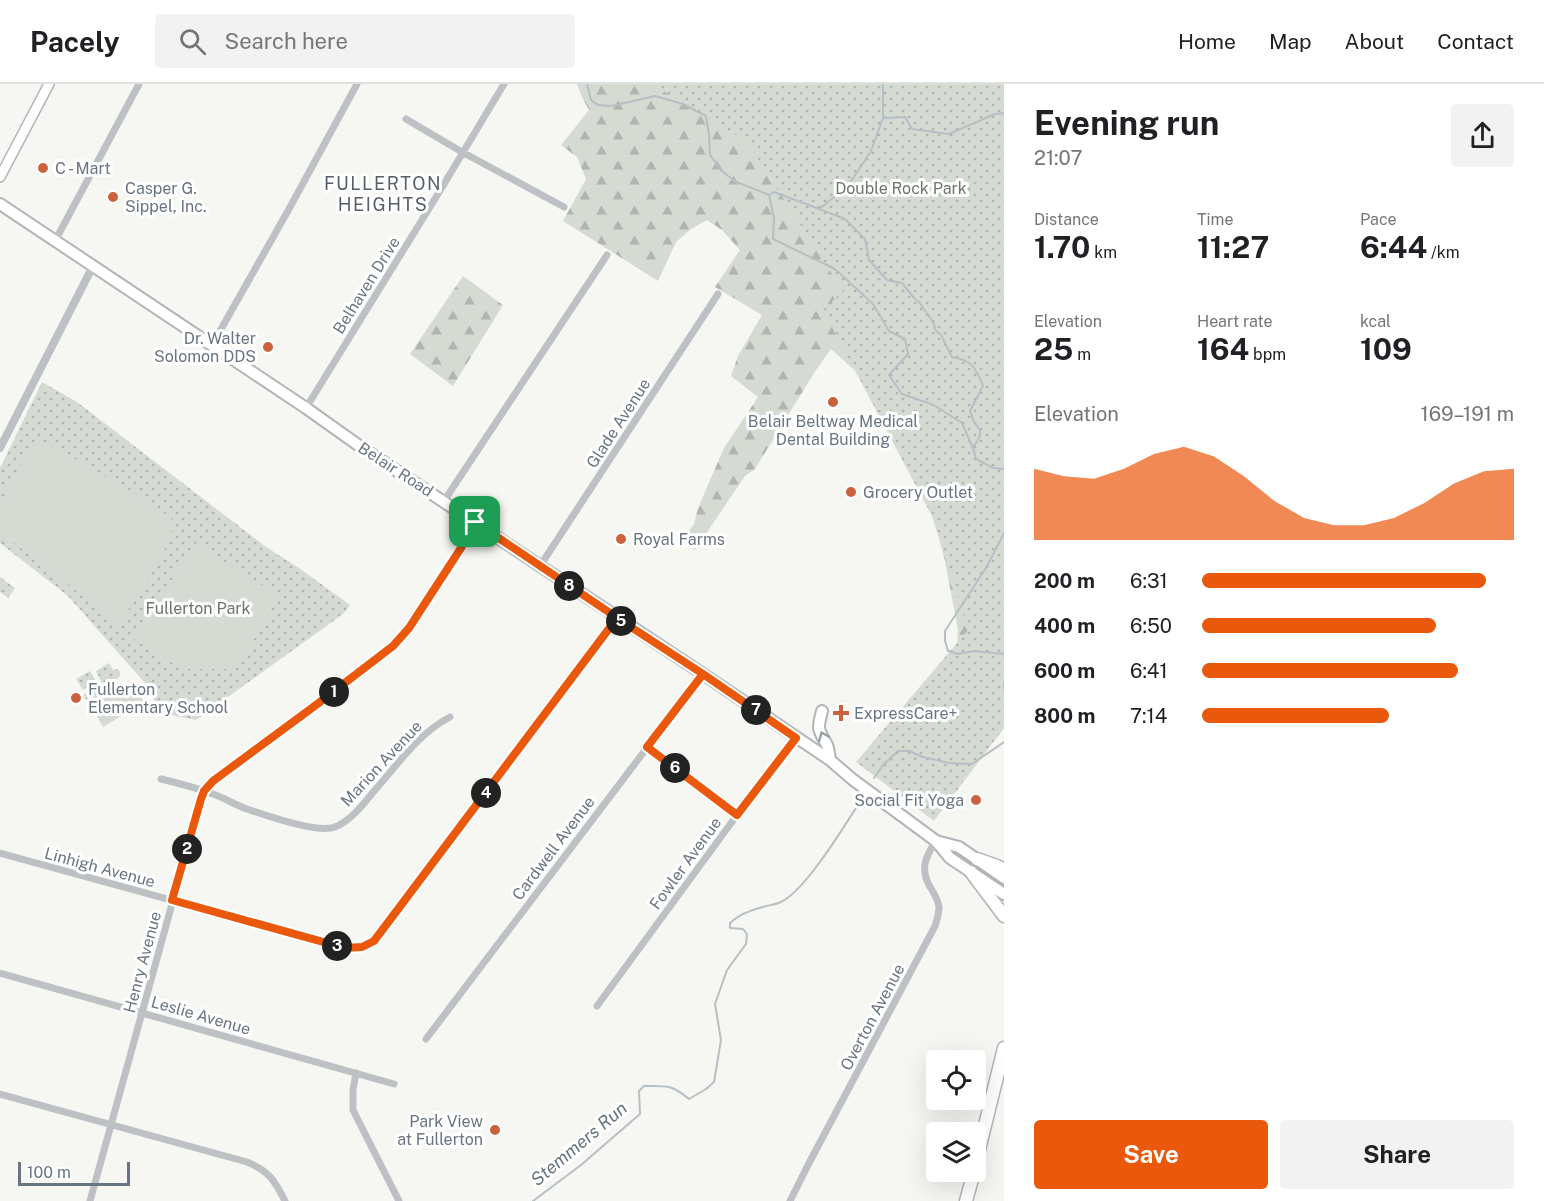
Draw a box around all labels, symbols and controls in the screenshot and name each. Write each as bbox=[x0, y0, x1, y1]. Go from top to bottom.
search box bbox=[155, 14, 575, 68]
text: Pacely bbox=[30, 25, 119, 58]
icon: search bbox=[176, 25, 209, 58]
text: Search here bbox=[224, 28, 348, 54]
text: Home bbox=[1178, 29, 1236, 54]
text: Map bbox=[1269, 29, 1312, 54]
text: About bbox=[1345, 29, 1404, 54]
text: Contact bbox=[1437, 29, 1514, 54]
text: Evening run bbox=[1034, 104, 1219, 142]
button: share bbox=[1451, 104, 1514, 167]
text: 21:07 bbox=[1034, 146, 1082, 170]
place label: C - Mart bbox=[55, 159, 111, 178]
marker: C - Mart bbox=[36, 161, 50, 175]
district label: FULLERTON HEIGHTS bbox=[324, 173, 442, 215]
place label: Casper G. Sippel, Inc. bbox=[125, 179, 207, 216]
park label: Double Rock Park bbox=[835, 179, 967, 198]
marker: Casper G. Sippel, Inc. bbox=[106, 190, 120, 204]
text: Distance bbox=[1034, 210, 1099, 229]
text: Time bbox=[1197, 210, 1233, 229]
text: Pace bbox=[1360, 210, 1397, 229]
text: 1.70 bbox=[1034, 229, 1090, 265]
text: 11:27 bbox=[1197, 229, 1269, 265]
text: 6:44 bbox=[1360, 229, 1427, 265]
street label: Belhaven Drive bbox=[329, 233, 404, 337]
text: km bbox=[1090, 243, 1117, 262]
text: /km bbox=[1427, 243, 1460, 262]
text: Elevation bbox=[1034, 312, 1102, 331]
text: Heart rate bbox=[1197, 312, 1273, 331]
text: kcal bbox=[1360, 312, 1391, 331]
place label: Dr. Walter Solomon DDS bbox=[154, 329, 256, 366]
text: 25 bbox=[1034, 331, 1073, 367]
text: 164 bbox=[1197, 331, 1249, 367]
text: 109 bbox=[1360, 331, 1412, 367]
marker: Dr. Walter Solomon DDS bbox=[261, 340, 275, 354]
text: m bbox=[1073, 345, 1091, 364]
text: bpm bbox=[1249, 345, 1286, 364]
street label: Glade Avenue bbox=[582, 375, 654, 472]
marker: Belair Beltway Medical Dental Building bbox=[826, 395, 840, 409]
text: Elevation bbox=[1034, 402, 1119, 426]
text: 169–191 m bbox=[1421, 402, 1514, 426]
place label: Belair Beltway Medical Dental Building bbox=[748, 412, 918, 449]
street label: Belair Road bbox=[355, 438, 437, 501]
place label: Grocery Outlet bbox=[863, 483, 973, 502]
marker: Grocery Outlet bbox=[844, 485, 858, 499]
pin bbox=[449, 496, 500, 547]
icon: arrive bbox=[458, 505, 491, 538]
place label: Royal Farms bbox=[633, 530, 725, 549]
marker: Royal Farms bbox=[614, 532, 628, 546]
text: 200 m bbox=[1034, 569, 1095, 593]
text: 6:31 bbox=[1130, 569, 1168, 593]
pin: 8 bbox=[554, 571, 584, 601]
text: 8 bbox=[564, 576, 574, 595]
park label: Fullerton Park bbox=[145, 599, 251, 618]
pin: 5 bbox=[606, 606, 636, 636]
text: 5 bbox=[616, 611, 626, 630]
text: 400 m bbox=[1034, 614, 1095, 638]
text: 6:50 bbox=[1130, 614, 1172, 638]
text: 600 m bbox=[1034, 659, 1095, 683]
text: 6:41 bbox=[1130, 659, 1168, 683]
pin: 1 bbox=[319, 677, 349, 707]
place label: Fullerton Elementary School bbox=[88, 680, 229, 717]
text: 1 bbox=[331, 682, 337, 701]
marker: Fullerton Elementary School bbox=[69, 691, 83, 705]
pin: 7 bbox=[741, 695, 771, 725]
text: 7 bbox=[751, 700, 761, 719]
marker: ExpressCare+ bbox=[832, 704, 850, 722]
place label: ExpressCare+ bbox=[854, 704, 957, 723]
text: 800 m bbox=[1034, 704, 1096, 728]
text: 7:14 bbox=[1130, 704, 1167, 728]
street label: Marion Avenue bbox=[337, 717, 426, 810]
one-way arrow bbox=[818, 731, 830, 742]
pin: 6 bbox=[660, 753, 690, 783]
text: 6 bbox=[670, 758, 680, 777]
pin: 4 bbox=[471, 778, 501, 808]
text: 4 bbox=[481, 783, 491, 802]
place label: Social Fit Yoga bbox=[854, 791, 964, 810]
street label: Cardwell Avenue bbox=[508, 793, 599, 904]
marker: Social Fit Yoga bbox=[969, 793, 983, 807]
street label: Fowler Avenue bbox=[646, 813, 725, 913]
pin: 2 bbox=[172, 834, 202, 864]
text: 2 bbox=[182, 839, 192, 858]
street label: Linhigh Avenue bbox=[42, 844, 157, 891]
street label: Henry Avenue bbox=[120, 909, 165, 1015]
pin: 3 bbox=[322, 931, 352, 961]
text: 3 bbox=[332, 936, 342, 955]
street label: Overton Avenue bbox=[836, 961, 908, 1074]
street label: Leslie Avenue bbox=[149, 992, 253, 1039]
map controls bbox=[926, 1050, 986, 1182]
button: locate bbox=[926, 1050, 986, 1110]
water label: Stemmers Run bbox=[526, 1097, 631, 1190]
place label: Park View at Fullerton bbox=[397, 1112, 484, 1149]
button: Save bbox=[1034, 1120, 1268, 1189]
button: Share bbox=[1280, 1120, 1514, 1189]
button: layers bbox=[926, 1122, 986, 1182]
marker: Park View at Fullerton bbox=[488, 1123, 502, 1137]
scale bar bbox=[18, 1159, 130, 1186]
text: 100 m bbox=[27, 1163, 71, 1182]

